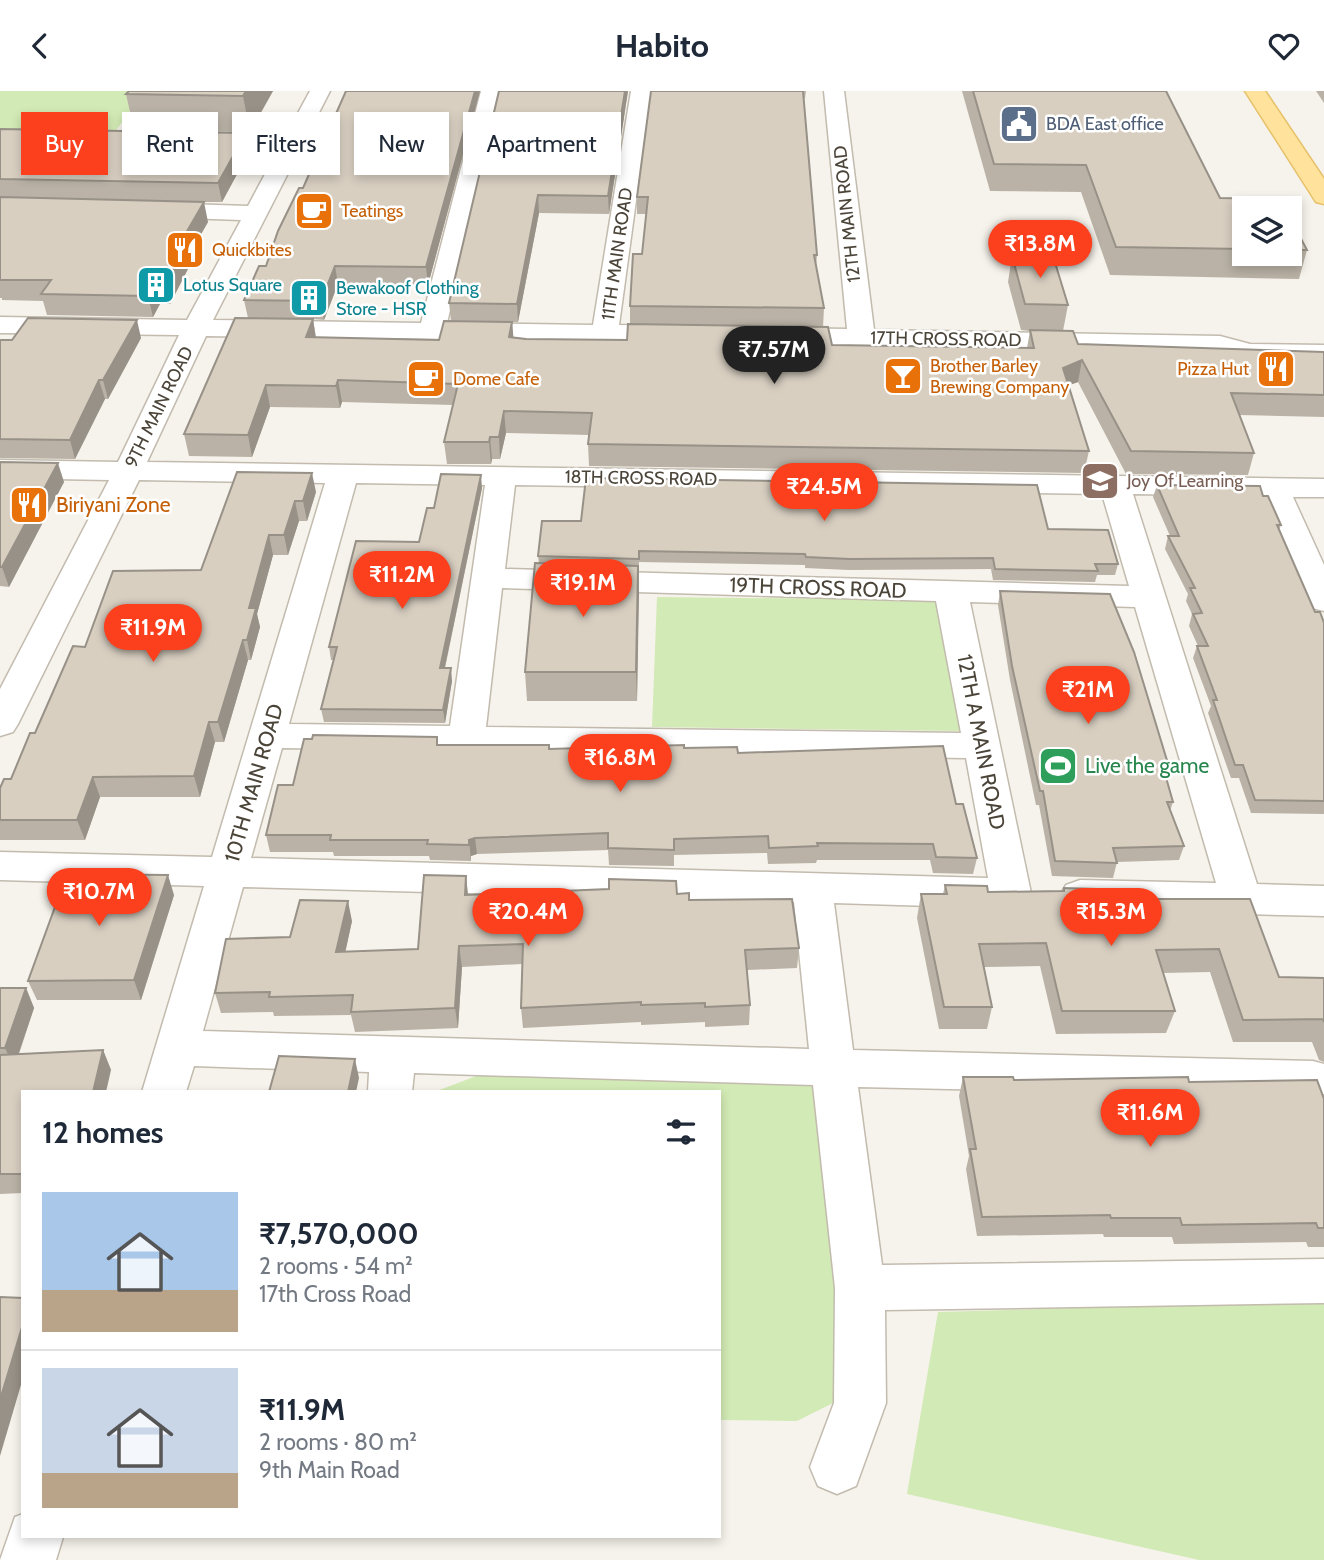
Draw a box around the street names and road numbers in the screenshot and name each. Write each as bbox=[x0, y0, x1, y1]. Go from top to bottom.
street label: 12TH MAIN ROAD bbox=[829, 145, 865, 283]
street label: 11TH MAIN ROAD bbox=[597, 186, 637, 322]
street label: 17TH CROSS ROAD bbox=[870, 327, 1022, 351]
street label: 9TH MAIN ROAD bbox=[120, 343, 198, 471]
street label: 18TH CROSS ROAD bbox=[565, 466, 717, 490]
street label: 19TH CROSS ROAD bbox=[729, 572, 907, 603]
street label: 12TH A MAIN ROAD bbox=[952, 652, 1011, 832]
street label: 10TH MAIN ROAD bbox=[219, 701, 288, 865]

